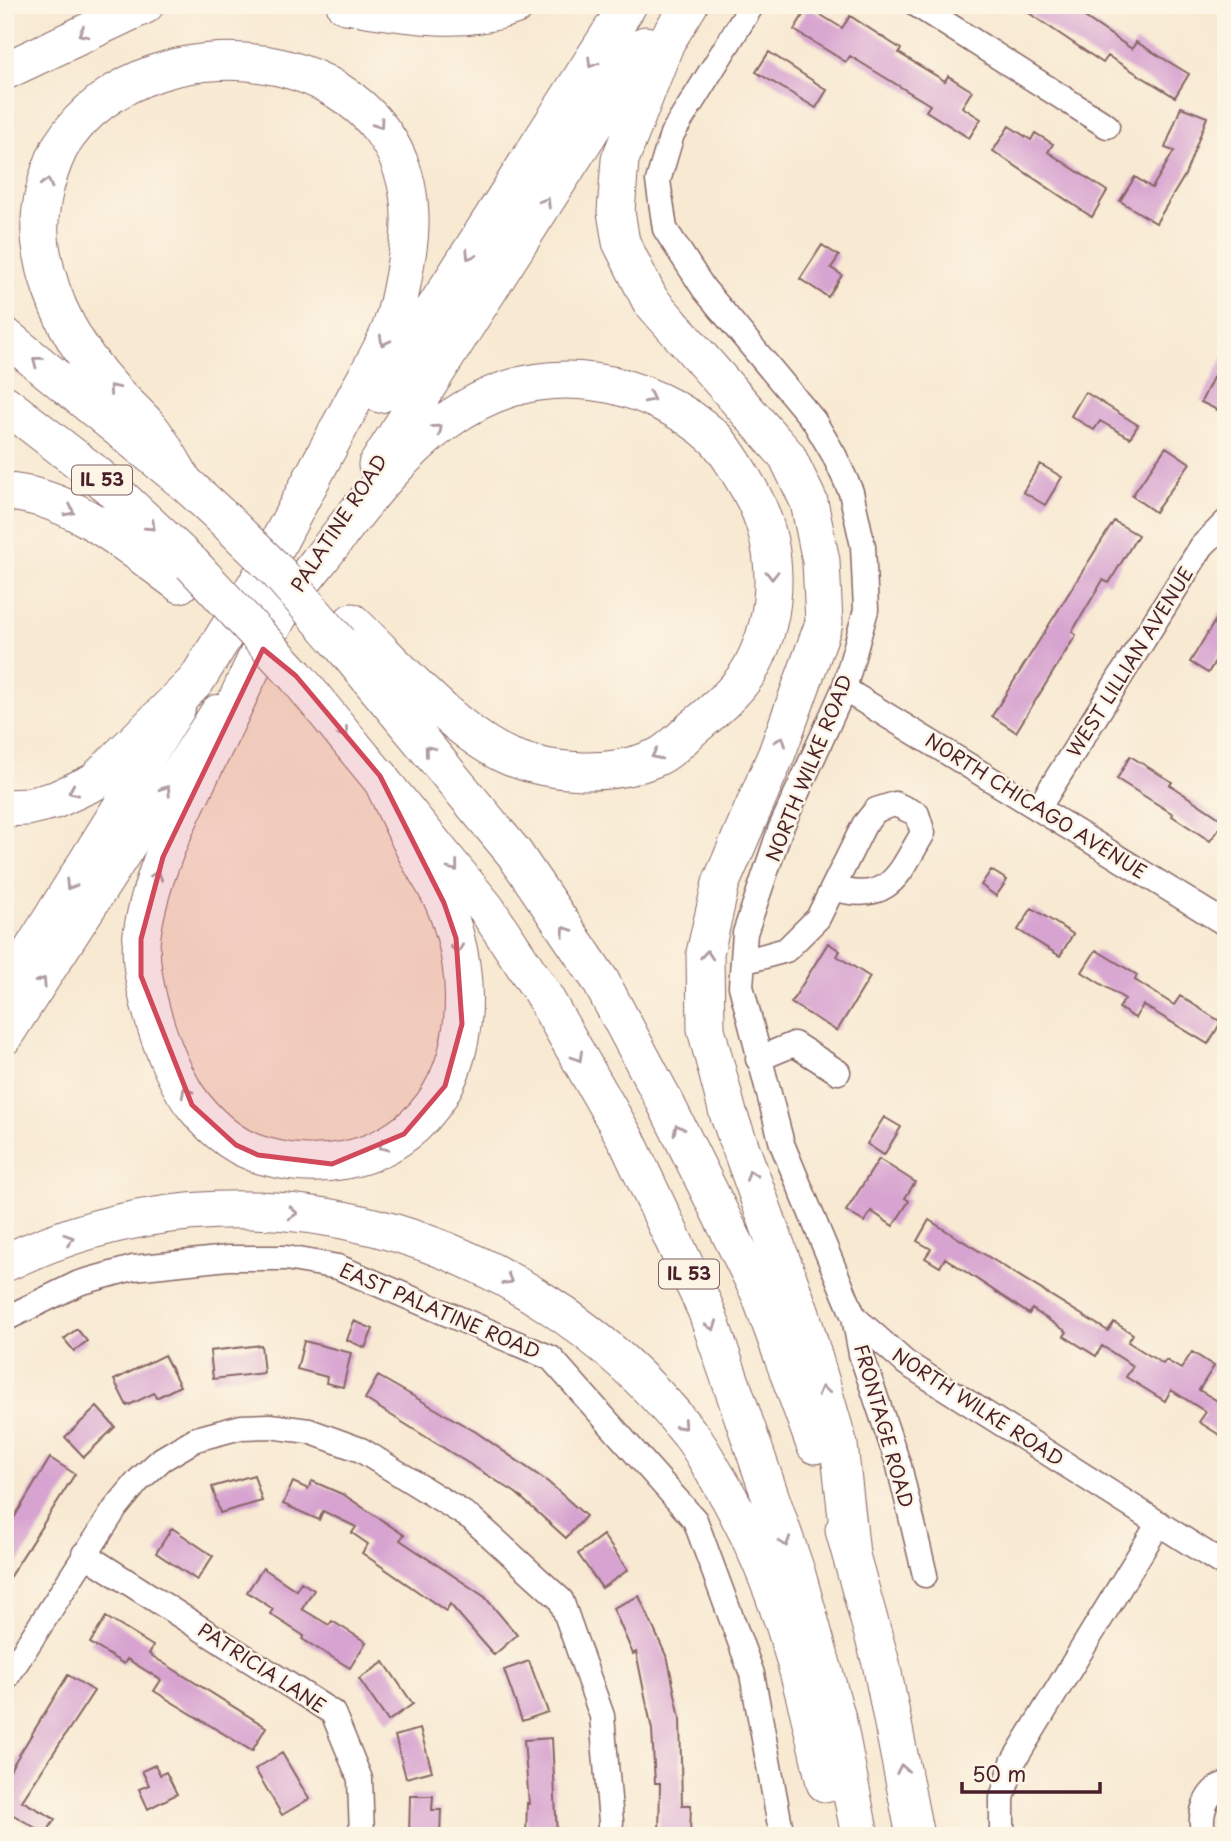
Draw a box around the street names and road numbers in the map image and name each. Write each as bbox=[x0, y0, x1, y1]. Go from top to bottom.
street label: PALATINE ROAD bbox=[283, 448, 393, 597]
road number: IL 53 bbox=[72, 466, 132, 494]
street label: WEST LILLIAN AVENUE bbox=[1059, 561, 1199, 762]
street label: NORTH WILKE ROAD bbox=[758, 670, 858, 865]
street label: NORTH CHICAGO AVENUE bbox=[921, 725, 1153, 885]
street label: EAST PALATINE ROAD bbox=[336, 1255, 545, 1365]
road number: IL 53 bbox=[659, 1260, 719, 1288]
street label: NORTH WILKE ROAD bbox=[887, 1340, 1070, 1472]
street label: FRONTAGE ROAD bbox=[848, 1341, 922, 1511]
street label: PATRICIA LANE bbox=[193, 1615, 332, 1719]

